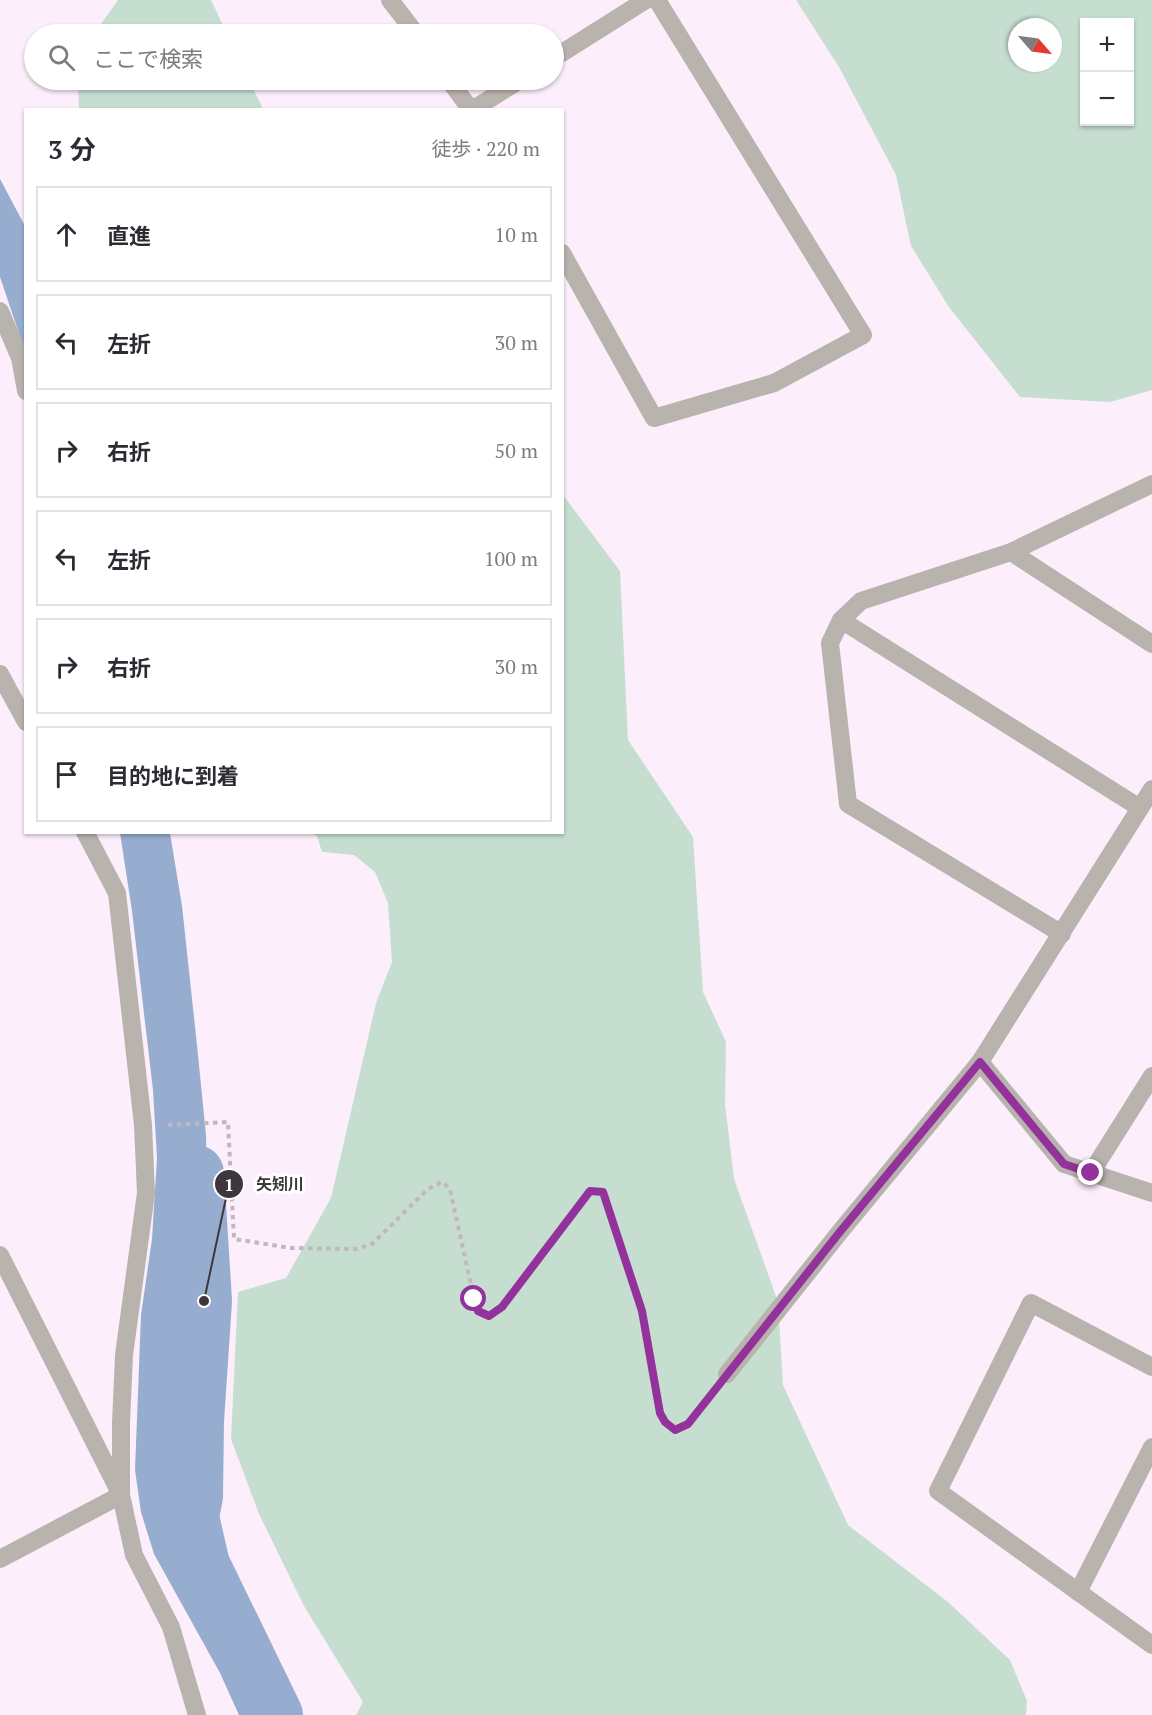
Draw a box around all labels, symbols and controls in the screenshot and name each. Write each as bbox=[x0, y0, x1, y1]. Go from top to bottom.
north arrow bbox=[1008, 18, 1062, 72]
map controls bbox=[1080, 18, 1134, 126]
button: + bbox=[1080, 18, 1134, 72]
search box bbox=[24, 24, 564, 90]
icon: search bbox=[45, 41, 78, 74]
text: ここで検索 bbox=[93, 44, 203, 73]
button: − bbox=[1080, 72, 1134, 126]
text: 3 分 bbox=[48, 132, 96, 166]
text: 徒歩 · 220 m bbox=[431, 135, 540, 162]
icon: ahead bbox=[50, 218, 83, 251]
text: 直進 bbox=[107, 221, 151, 250]
text: 10 m bbox=[495, 221, 538, 248]
icon: left bbox=[50, 326, 83, 359]
text: 左折 bbox=[107, 329, 151, 358]
text: 30 m bbox=[495, 329, 538, 356]
icon: right bbox=[50, 434, 83, 467]
text: 右折 bbox=[107, 437, 151, 466]
text: 50 m bbox=[495, 437, 538, 464]
icon: left bbox=[50, 542, 83, 575]
text: 左折 bbox=[107, 545, 151, 574]
text: 100 m bbox=[484, 545, 538, 572]
icon: right bbox=[50, 650, 83, 683]
text: 右折 bbox=[107, 653, 151, 682]
text: 30 m bbox=[495, 653, 538, 680]
icon: arrive bbox=[50, 758, 83, 791]
text: 目的地に到着 bbox=[107, 761, 239, 790]
route end bbox=[1077, 1159, 1103, 1185]
callout: 矢矧川 bbox=[214, 1167, 316, 1201]
text: 1 bbox=[224, 1172, 234, 1196]
text: 矢矧川 bbox=[256, 1173, 304, 1195]
route start bbox=[460, 1285, 486, 1311]

